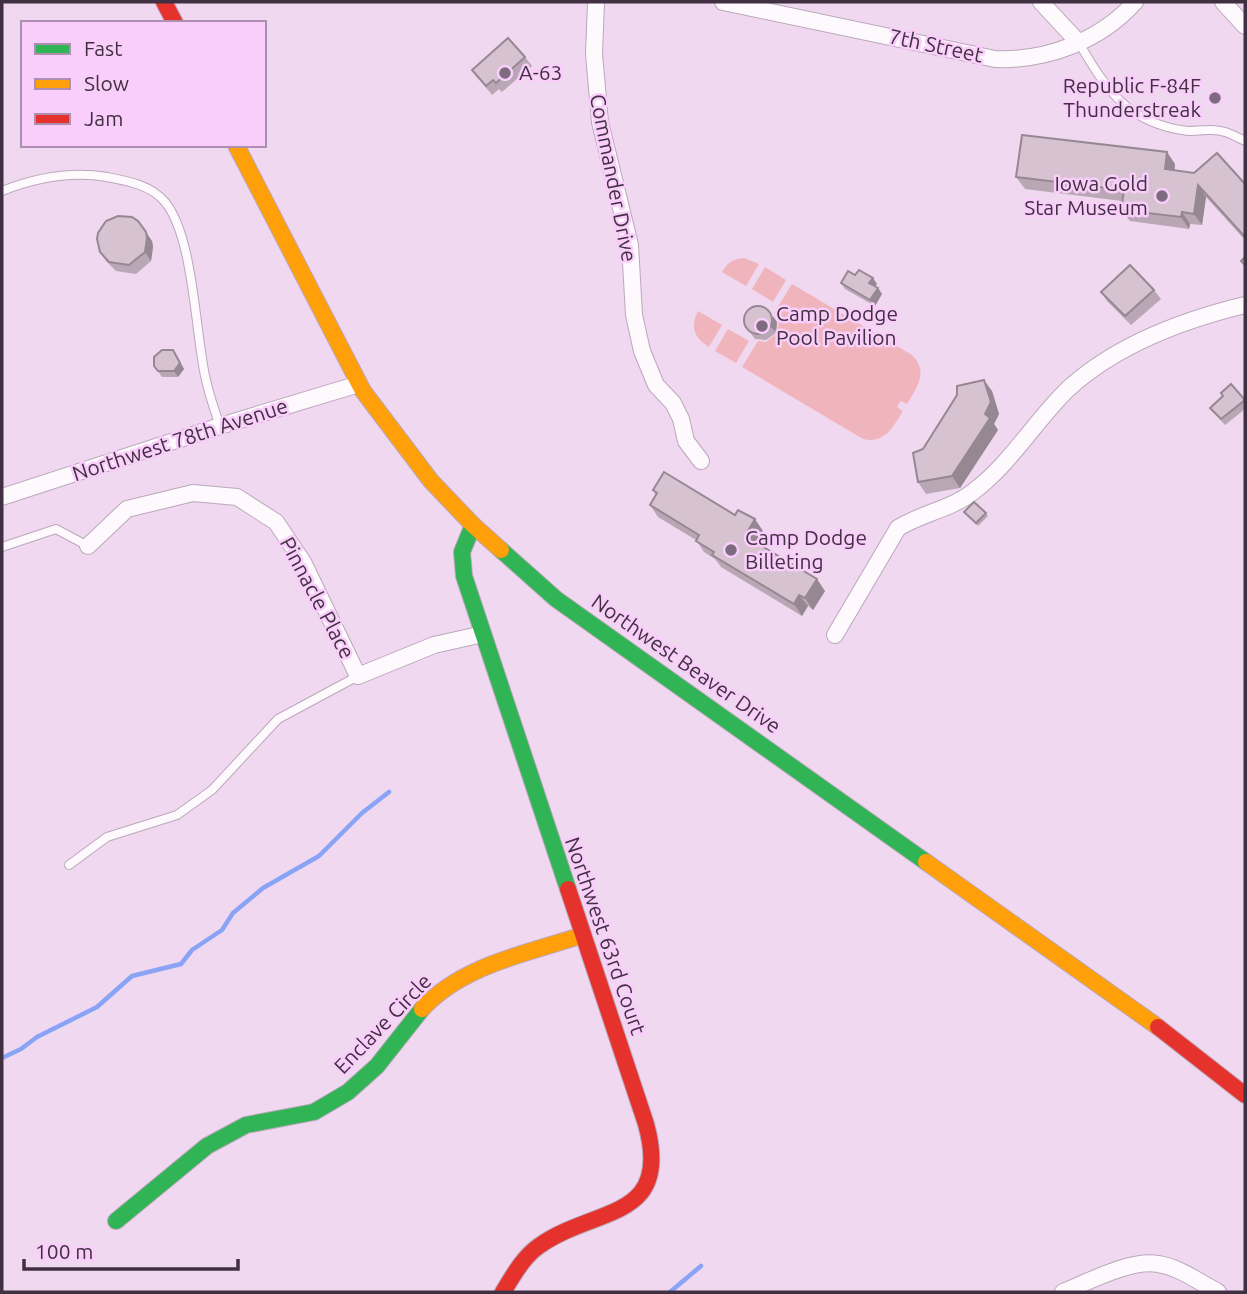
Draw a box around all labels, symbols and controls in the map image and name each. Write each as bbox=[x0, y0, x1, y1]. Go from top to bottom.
legend bbox=[21, 21, 266, 147]
street label: 7th Street bbox=[887, 23, 985, 67]
text: Fast bbox=[84, 36, 122, 60]
place label: A-63 bbox=[519, 60, 562, 84]
marker: A-63 bbox=[497, 65, 513, 81]
text: Slow bbox=[84, 71, 129, 95]
place label: Republic F-84F Thunderstreak bbox=[1063, 73, 1201, 121]
marker: Republic F-84F Thunderstreak bbox=[1207, 90, 1223, 106]
street label: Commander Drive bbox=[586, 92, 642, 264]
text: Jam bbox=[84, 106, 123, 130]
place label: Iowa Gold Star Museum bbox=[1024, 171, 1148, 219]
marker: Iowa Gold Star Museum bbox=[1154, 188, 1170, 204]
place label: Camp Dodge Pool Pavilion bbox=[776, 301, 898, 349]
marker: Camp Dodge Pool Pavilion bbox=[754, 318, 770, 334]
street label: Northwest 78th Avenue bbox=[69, 393, 290, 485]
place label: Camp Dodge Billeting bbox=[745, 525, 867, 573]
street label: Pinnacle Place bbox=[276, 533, 360, 662]
marker: Camp Dodge Billeting bbox=[723, 542, 739, 558]
street label: Northwest Beaver Drive bbox=[587, 589, 786, 738]
street label: Northwest 63rd Court bbox=[561, 834, 651, 1038]
street label: Enclave Circle bbox=[329, 968, 436, 1078]
scale bar bbox=[24, 1228, 238, 1272]
text: 100 m bbox=[35, 1239, 93, 1263]

